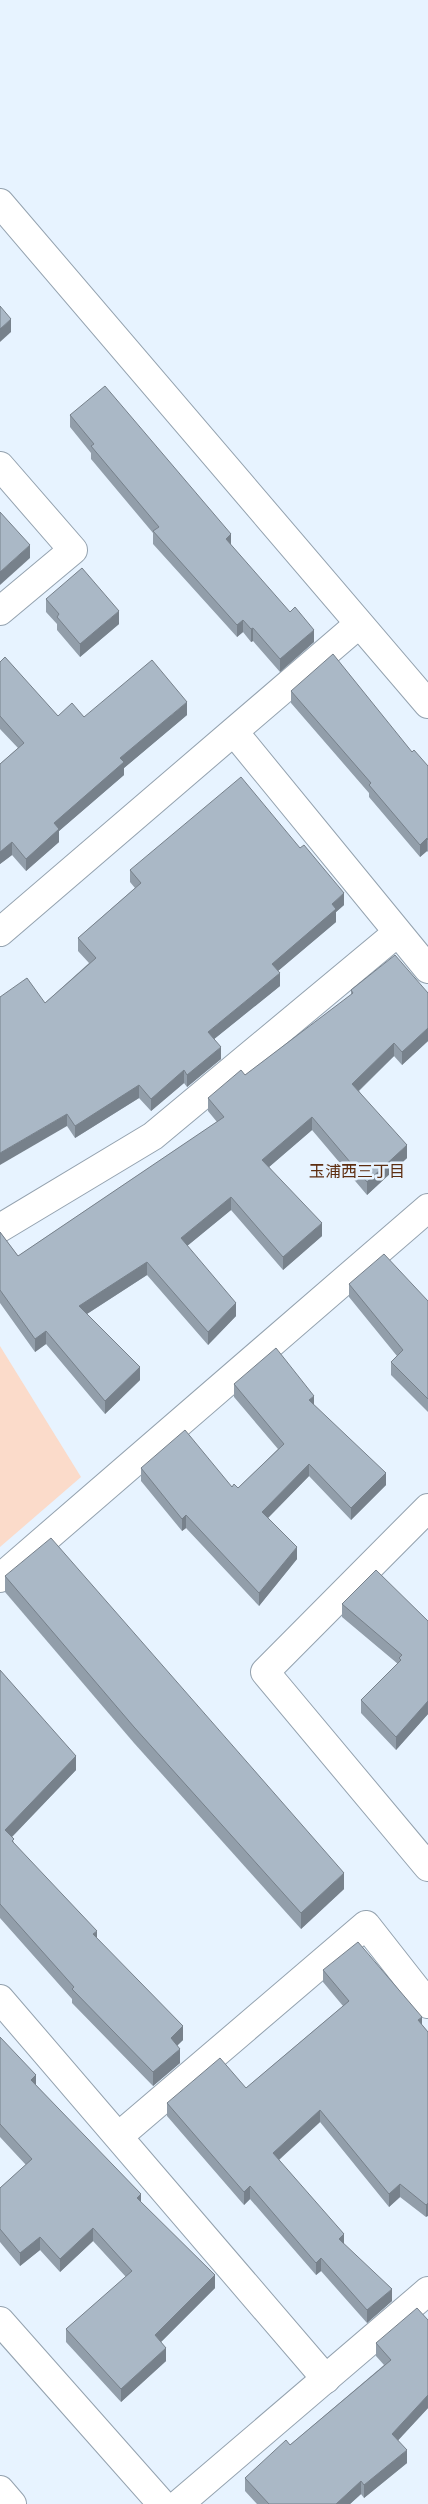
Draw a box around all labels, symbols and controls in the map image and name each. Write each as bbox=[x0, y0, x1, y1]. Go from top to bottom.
district label: 玉浦西三丁目 bbox=[309, 1162, 405, 1181]

